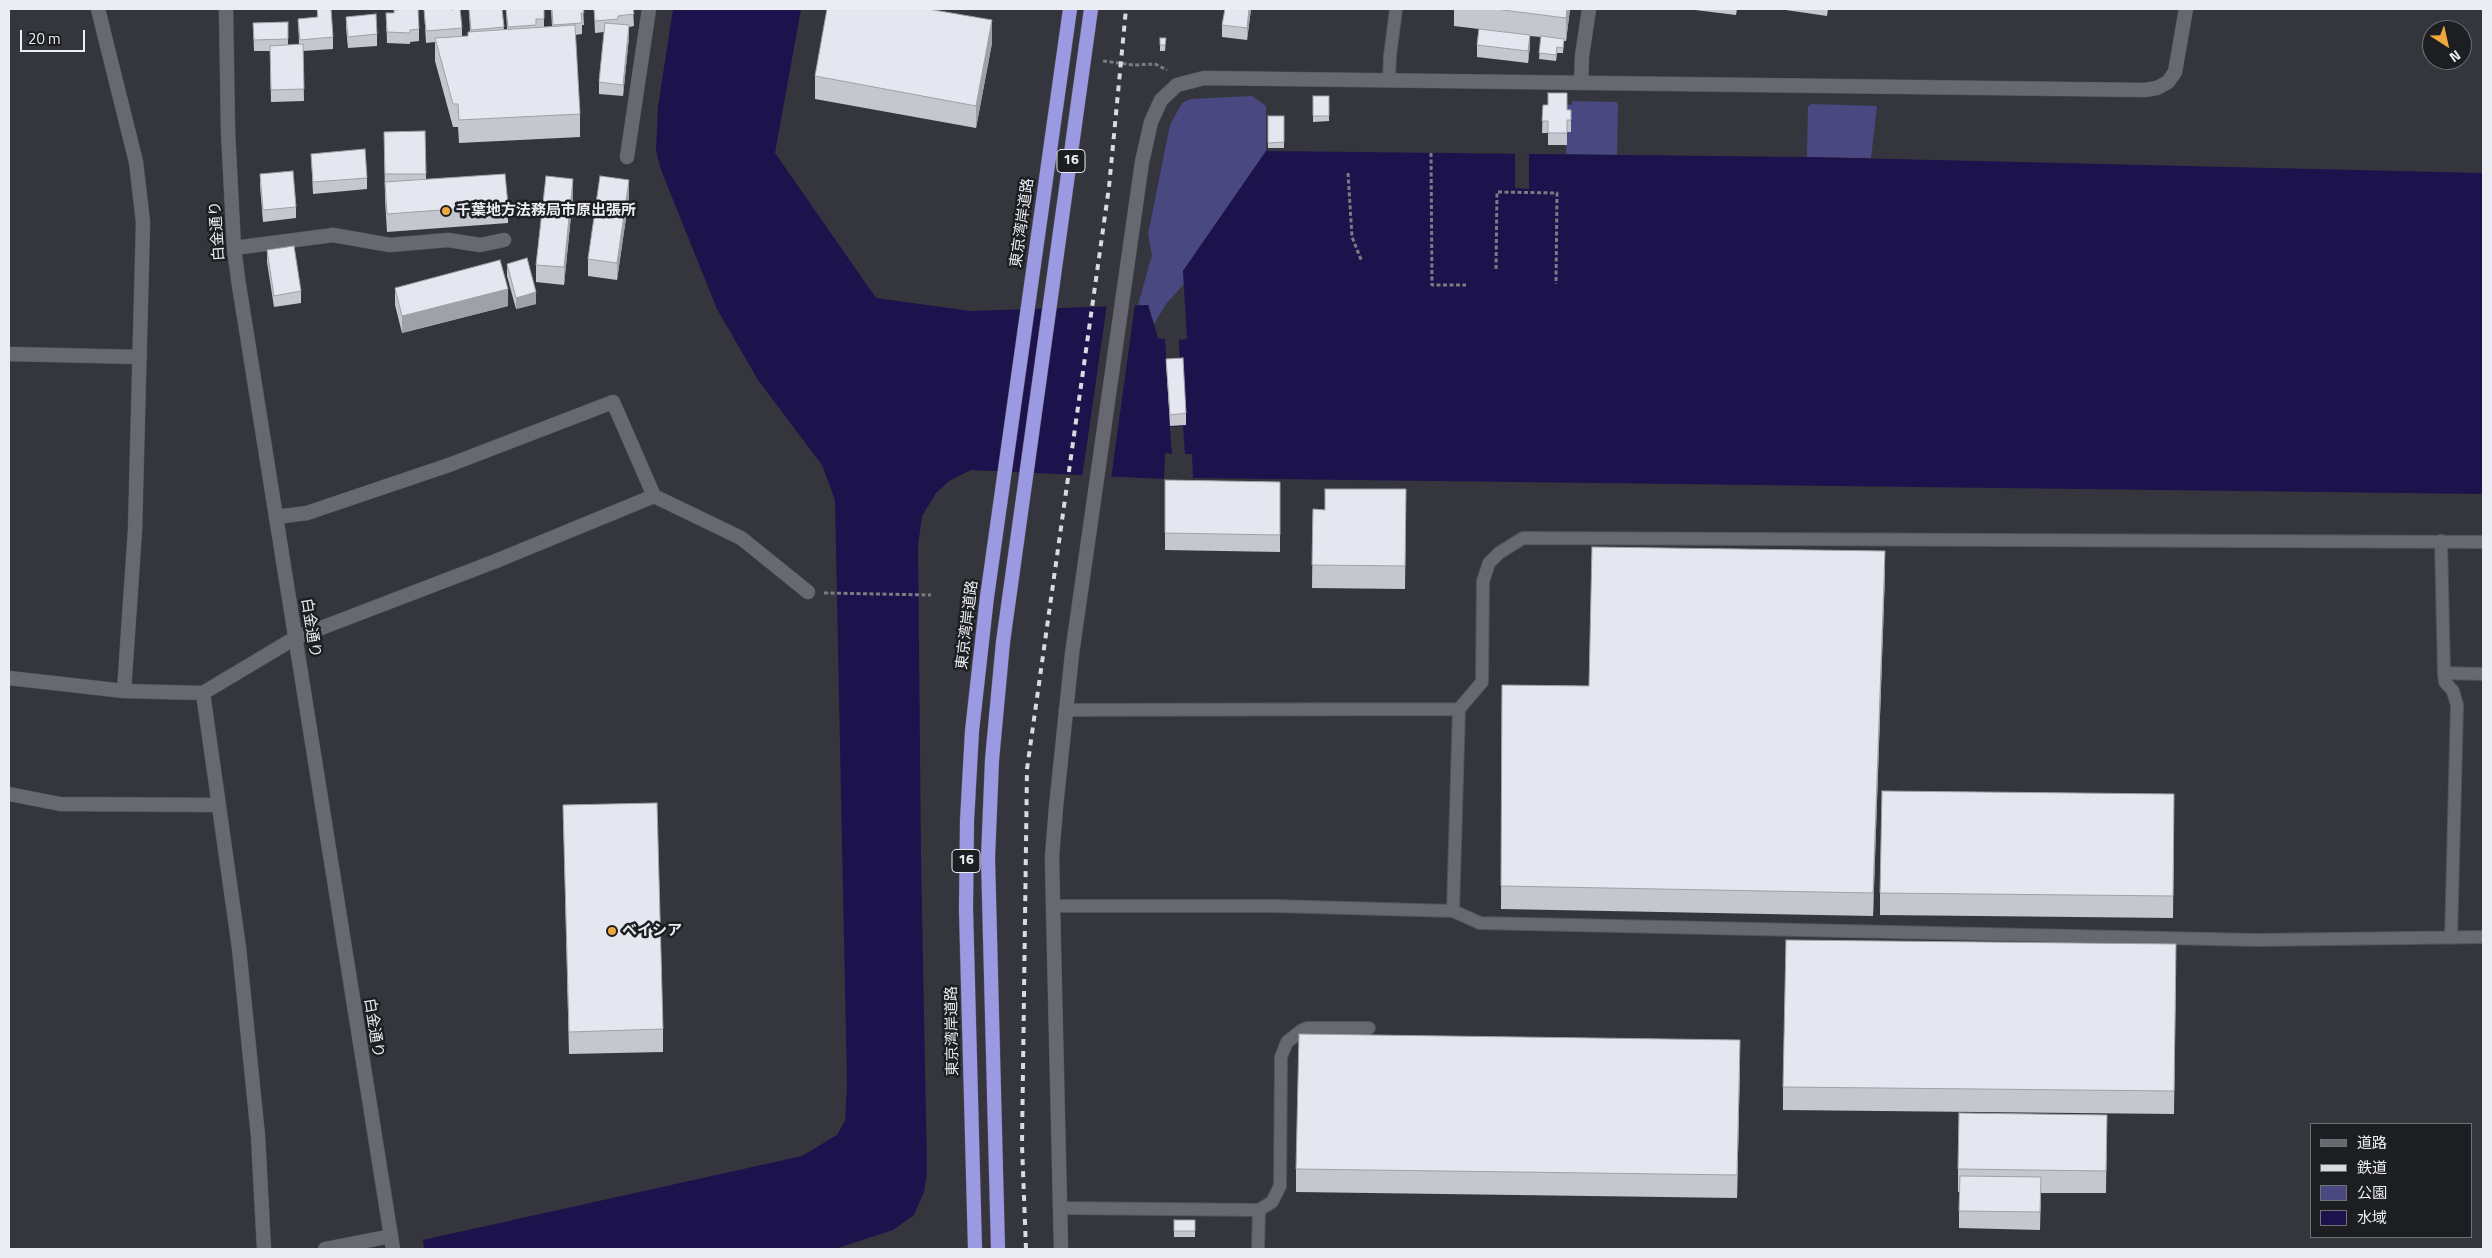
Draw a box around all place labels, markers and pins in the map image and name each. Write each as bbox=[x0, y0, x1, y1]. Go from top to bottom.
place label: 千葉地方法務局市原出張所 bbox=[456, 202, 636, 220]
marker: 千葉地方法務局市原出張所 bbox=[440, 205, 452, 217]
place label: ベイシア bbox=[622, 922, 682, 940]
marker: ベイシア bbox=[606, 925, 618, 937]

